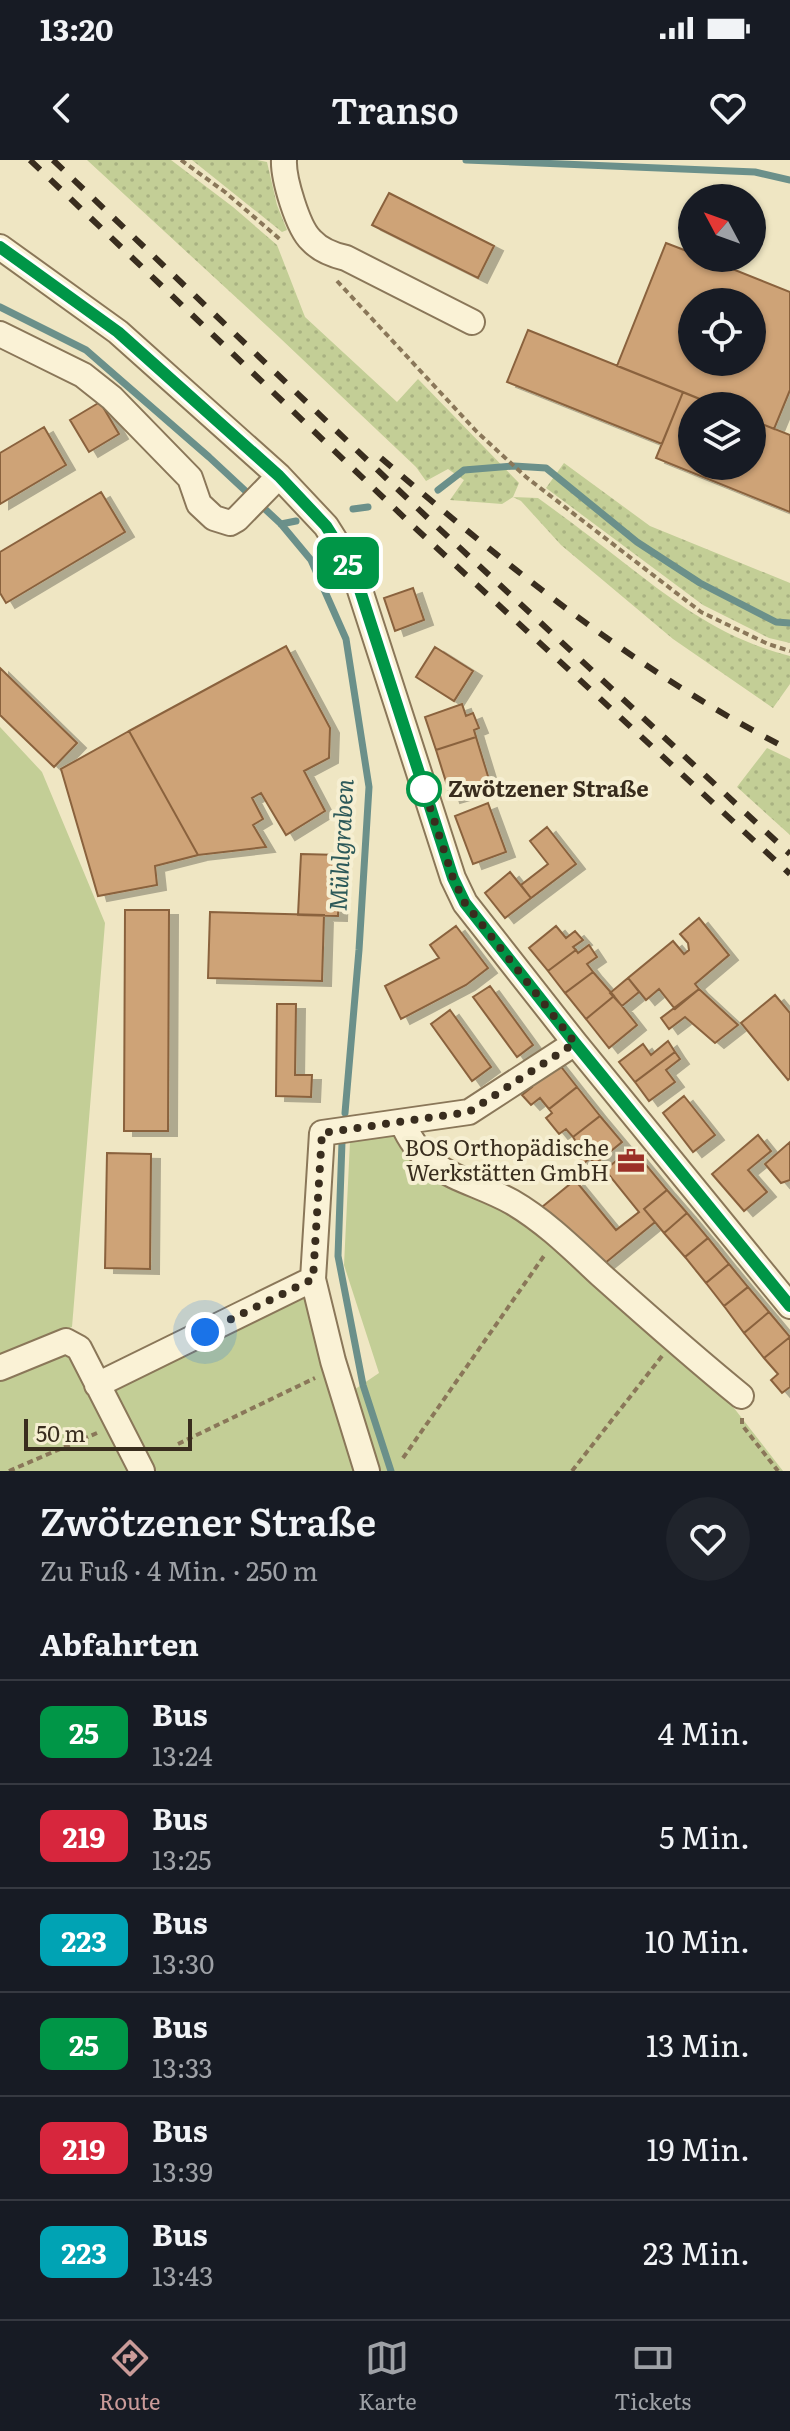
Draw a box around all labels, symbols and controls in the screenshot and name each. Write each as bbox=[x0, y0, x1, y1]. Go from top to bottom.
text: 13:20 bbox=[40, 6, 113, 50]
text: Transo bbox=[331, 82, 459, 135]
icon: back bbox=[40, 86, 84, 130]
icon: heart bbox=[706, 86, 750, 130]
north arrow bbox=[678, 184, 766, 272]
map controls bbox=[678, 184, 766, 480]
button: locate bbox=[678, 288, 766, 376]
button: layers bbox=[678, 392, 766, 480]
line badge: 25 bbox=[312, 537, 384, 589]
text: 25 bbox=[333, 542, 363, 584]
place label: Zwötzener Straße bbox=[448, 771, 649, 804]
marker: Zwötzener Straße bbox=[407, 772, 441, 806]
water label: Mühlgraben bbox=[319, 778, 360, 912]
place label: BOS Orthopädische Werkstätten GmbH bbox=[404, 1130, 609, 1188]
office icon: BOS Orthopädische Werkstätten GmbH bbox=[616, 1146, 646, 1176]
your location bbox=[185, 1312, 225, 1352]
scale bar bbox=[24, 1415, 192, 1451]
text: 50 m bbox=[36, 1416, 86, 1449]
text: Zwötzener Straße bbox=[40, 1491, 376, 1548]
button: heart bbox=[666, 1497, 750, 1581]
text: Zu Fuß · 4 Min. · 250 m bbox=[40, 1550, 318, 1589]
text: Abfahrten bbox=[40, 1621, 199, 1665]
text: Bus bbox=[152, 1691, 208, 1735]
text: 4 Min. bbox=[658, 1710, 750, 1754]
text: 25 bbox=[69, 1711, 99, 1753]
text: 13:24 bbox=[152, 1735, 213, 1774]
text: Bus bbox=[152, 1795, 208, 1839]
text: 5 Min. bbox=[659, 1814, 750, 1858]
text: 219 bbox=[63, 1815, 105, 1857]
text: 13:25 bbox=[152, 1839, 211, 1878]
text: Bus bbox=[152, 1899, 208, 1943]
text: 10 Min. bbox=[645, 1918, 750, 1962]
text: 223 bbox=[61, 1919, 107, 1961]
text: 13:30 bbox=[152, 1943, 214, 1982]
text: Bus bbox=[152, 2003, 208, 2047]
text: 13 Min. bbox=[646, 2022, 750, 2066]
text: 25 bbox=[69, 2023, 99, 2065]
text: 13:33 bbox=[152, 2047, 212, 2086]
text: Bus bbox=[152, 2107, 208, 2151]
text: 19 Min. bbox=[646, 2126, 750, 2170]
text: 219 bbox=[63, 2127, 105, 2169]
text: 13:39 bbox=[152, 2151, 213, 2190]
text: Bus bbox=[152, 2211, 208, 2255]
text: 23 Min. bbox=[643, 2230, 750, 2274]
text: 223 bbox=[61, 2231, 107, 2273]
text: 13:43 bbox=[152, 2255, 213, 2294]
tab: Route bbox=[99, 2336, 160, 2417]
tab: Karte bbox=[358, 2336, 417, 2417]
tab: Tickets bbox=[614, 2336, 691, 2417]

